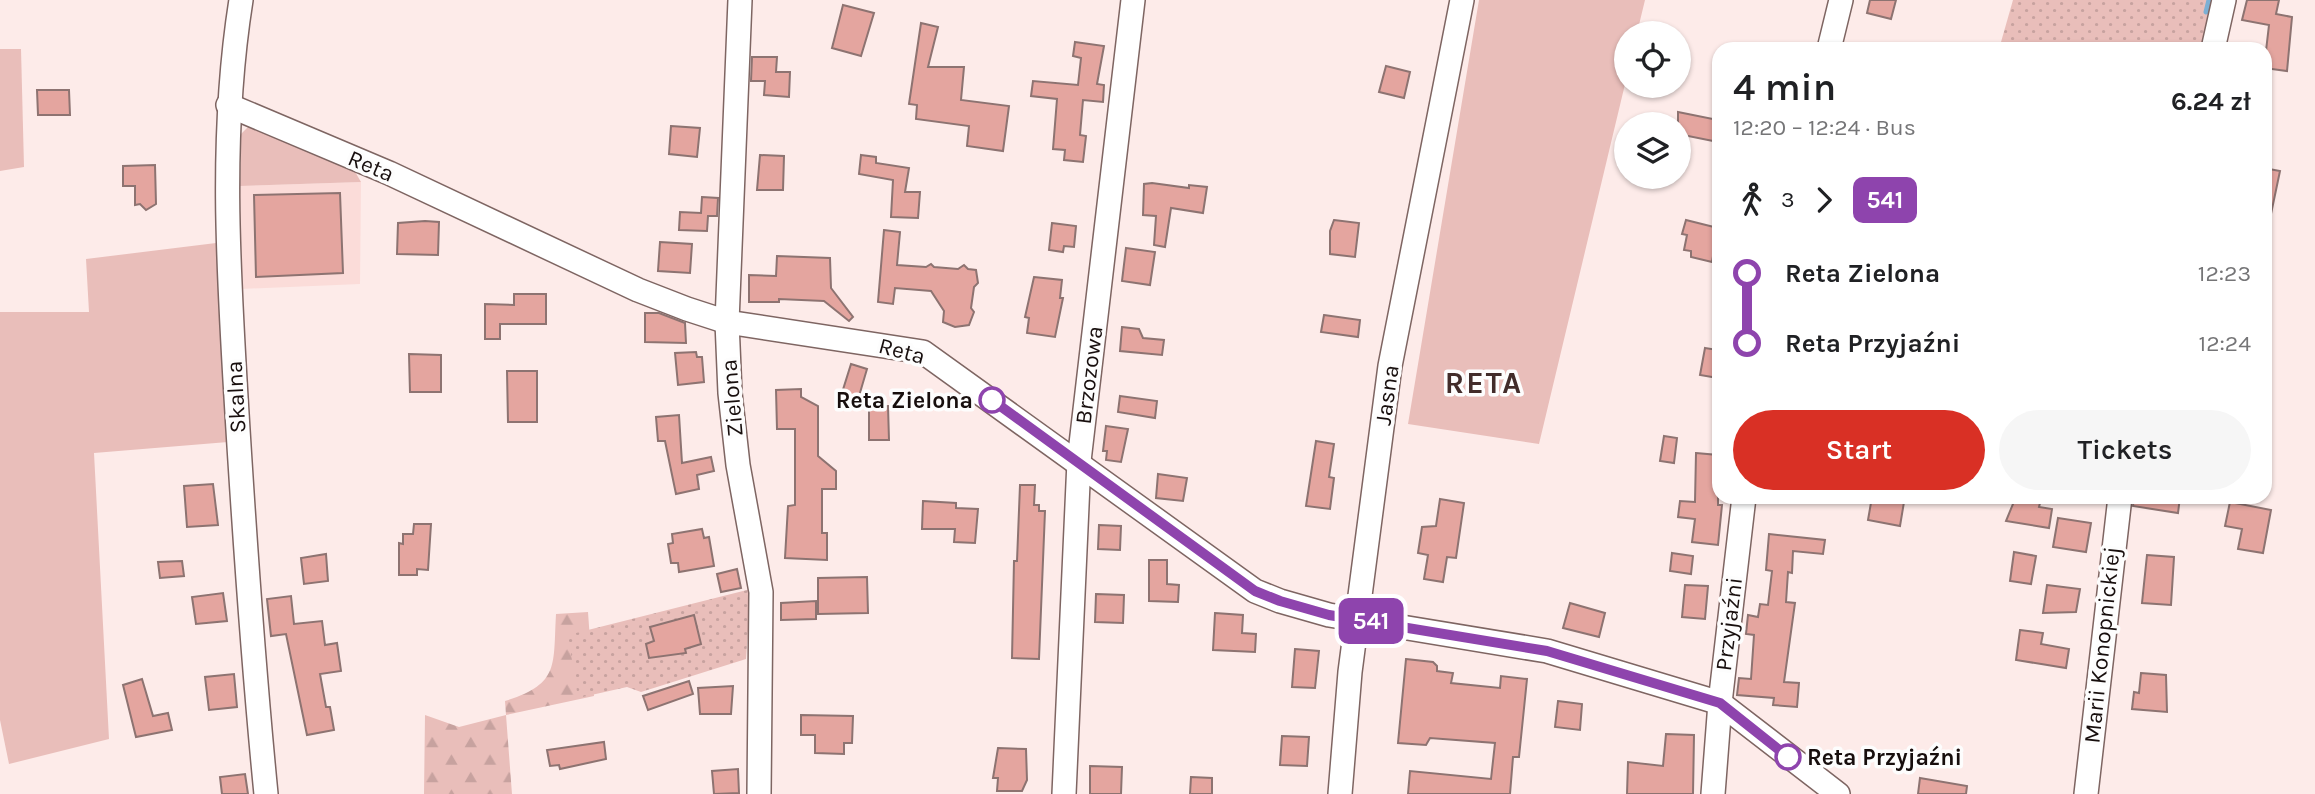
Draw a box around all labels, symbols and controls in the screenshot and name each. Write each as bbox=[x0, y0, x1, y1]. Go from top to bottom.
map controls bbox=[1614, 21, 1691, 189]
button: locate bbox=[1614, 21, 1691, 98]
text: 4 min bbox=[1733, 65, 1836, 110]
text: 6.24 zł bbox=[2171, 86, 2251, 117]
button: layers bbox=[1614, 112, 1691, 189]
text: 12:20 – 12:24 · Bus bbox=[1733, 114, 1916, 141]
street label: Reta bbox=[344, 144, 398, 188]
icon: walk bbox=[1733, 181, 1771, 219]
icon: forward bbox=[1805, 181, 1843, 219]
text: 3 bbox=[1781, 186, 1795, 213]
text: 541 bbox=[1867, 186, 1903, 214]
text: Reta Zielona bbox=[1785, 258, 1940, 289]
text: 12:23 bbox=[2198, 260, 2251, 287]
street label: Brzozowa bbox=[1070, 324, 1108, 426]
text: Reta Przyjaźni bbox=[1785, 328, 1960, 359]
text: 12:24 bbox=[2199, 330, 2251, 357]
street label: Reta bbox=[876, 332, 928, 370]
street label: Zielona bbox=[715, 358, 749, 438]
street label: Skalna bbox=[221, 360, 251, 434]
street label: Jasna bbox=[1369, 363, 1405, 427]
district label: RETA bbox=[1445, 365, 1523, 401]
place label: Reta Zielona bbox=[836, 387, 973, 414]
marker: Reta Zielona bbox=[979, 387, 1005, 413]
button: Start bbox=[1733, 410, 1985, 490]
button: Tickets bbox=[1999, 410, 2251, 490]
street label: Marii Konopnickiej bbox=[2078, 545, 2126, 745]
street label: Przyjaźni bbox=[1710, 576, 1748, 672]
line badge: 541 bbox=[1331, 598, 1411, 644]
text: 541 bbox=[1353, 607, 1389, 635]
marker: Reta Przyjaźni bbox=[1775, 744, 1801, 770]
place label: Reta Przyjaźni bbox=[1807, 744, 1962, 771]

